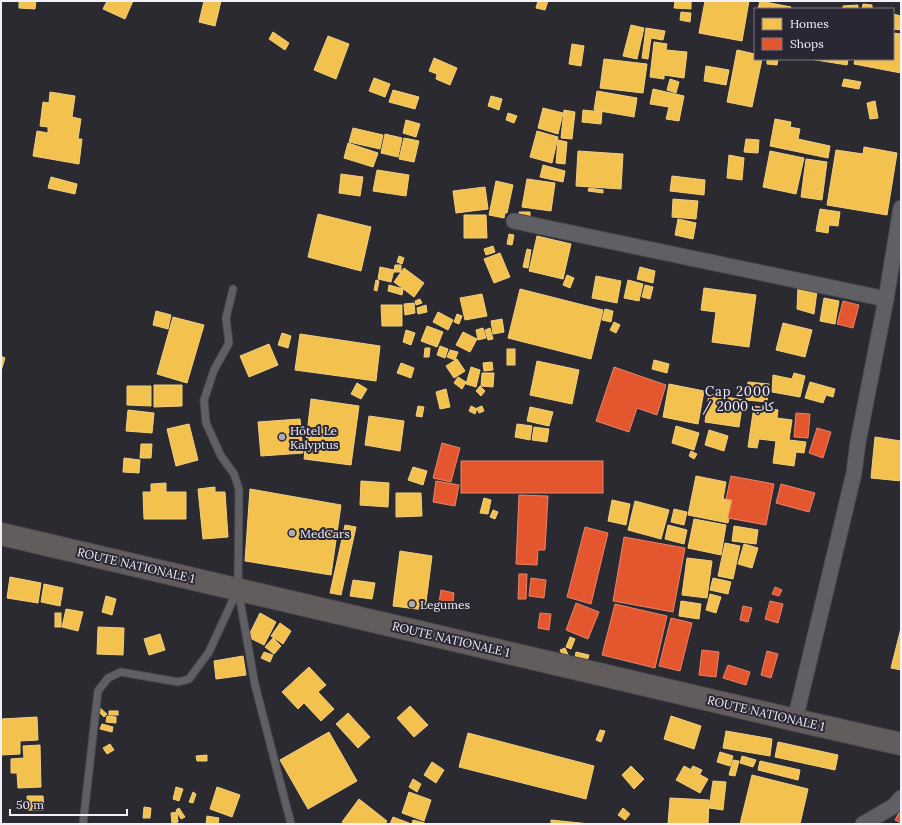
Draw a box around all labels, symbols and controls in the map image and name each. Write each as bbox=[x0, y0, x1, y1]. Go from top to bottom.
legend bbox=[754, 8, 894, 60]
text: Homes bbox=[790, 16, 829, 31]
text: Shops bbox=[790, 36, 824, 51]
district label: Cap 2000 / كاب 2000 bbox=[702, 383, 774, 415]
place label: Hôtel Le Kalyptus bbox=[290, 423, 339, 452]
marker: Hôtel Le Kalyptus bbox=[277, 432, 287, 442]
place label: MedCars bbox=[300, 526, 350, 541]
marker: MedCars bbox=[287, 528, 297, 538]
street label: ROUTE NATIONALE 1 bbox=[76, 544, 196, 586]
place label: Legumes bbox=[420, 597, 470, 612]
marker: Legumes bbox=[407, 599, 417, 609]
street label: ROUTE NATIONALE 1 bbox=[391, 618, 511, 660]
street label: ROUTE NATIONALE 1 bbox=[706, 692, 826, 734]
scale bar bbox=[10, 791, 127, 817]
text: 50 m bbox=[16, 797, 44, 812]

